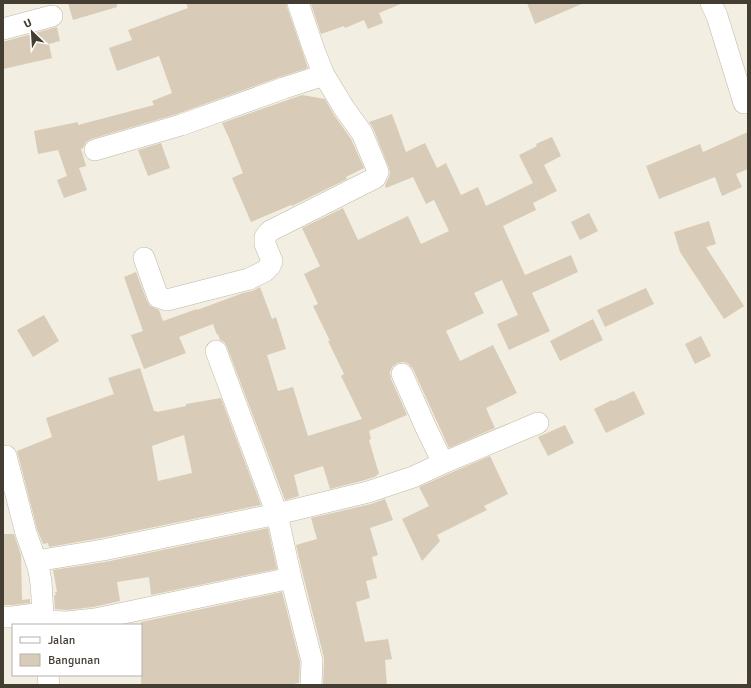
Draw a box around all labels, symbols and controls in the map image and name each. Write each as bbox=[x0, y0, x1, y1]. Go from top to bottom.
north arrow bbox=[12, 12, 52, 52]
text: U bbox=[22, 16, 34, 31]
legend bbox=[12, 624, 142, 676]
text: Jalan bbox=[48, 633, 75, 648]
text: Bangunan bbox=[48, 653, 100, 668]

